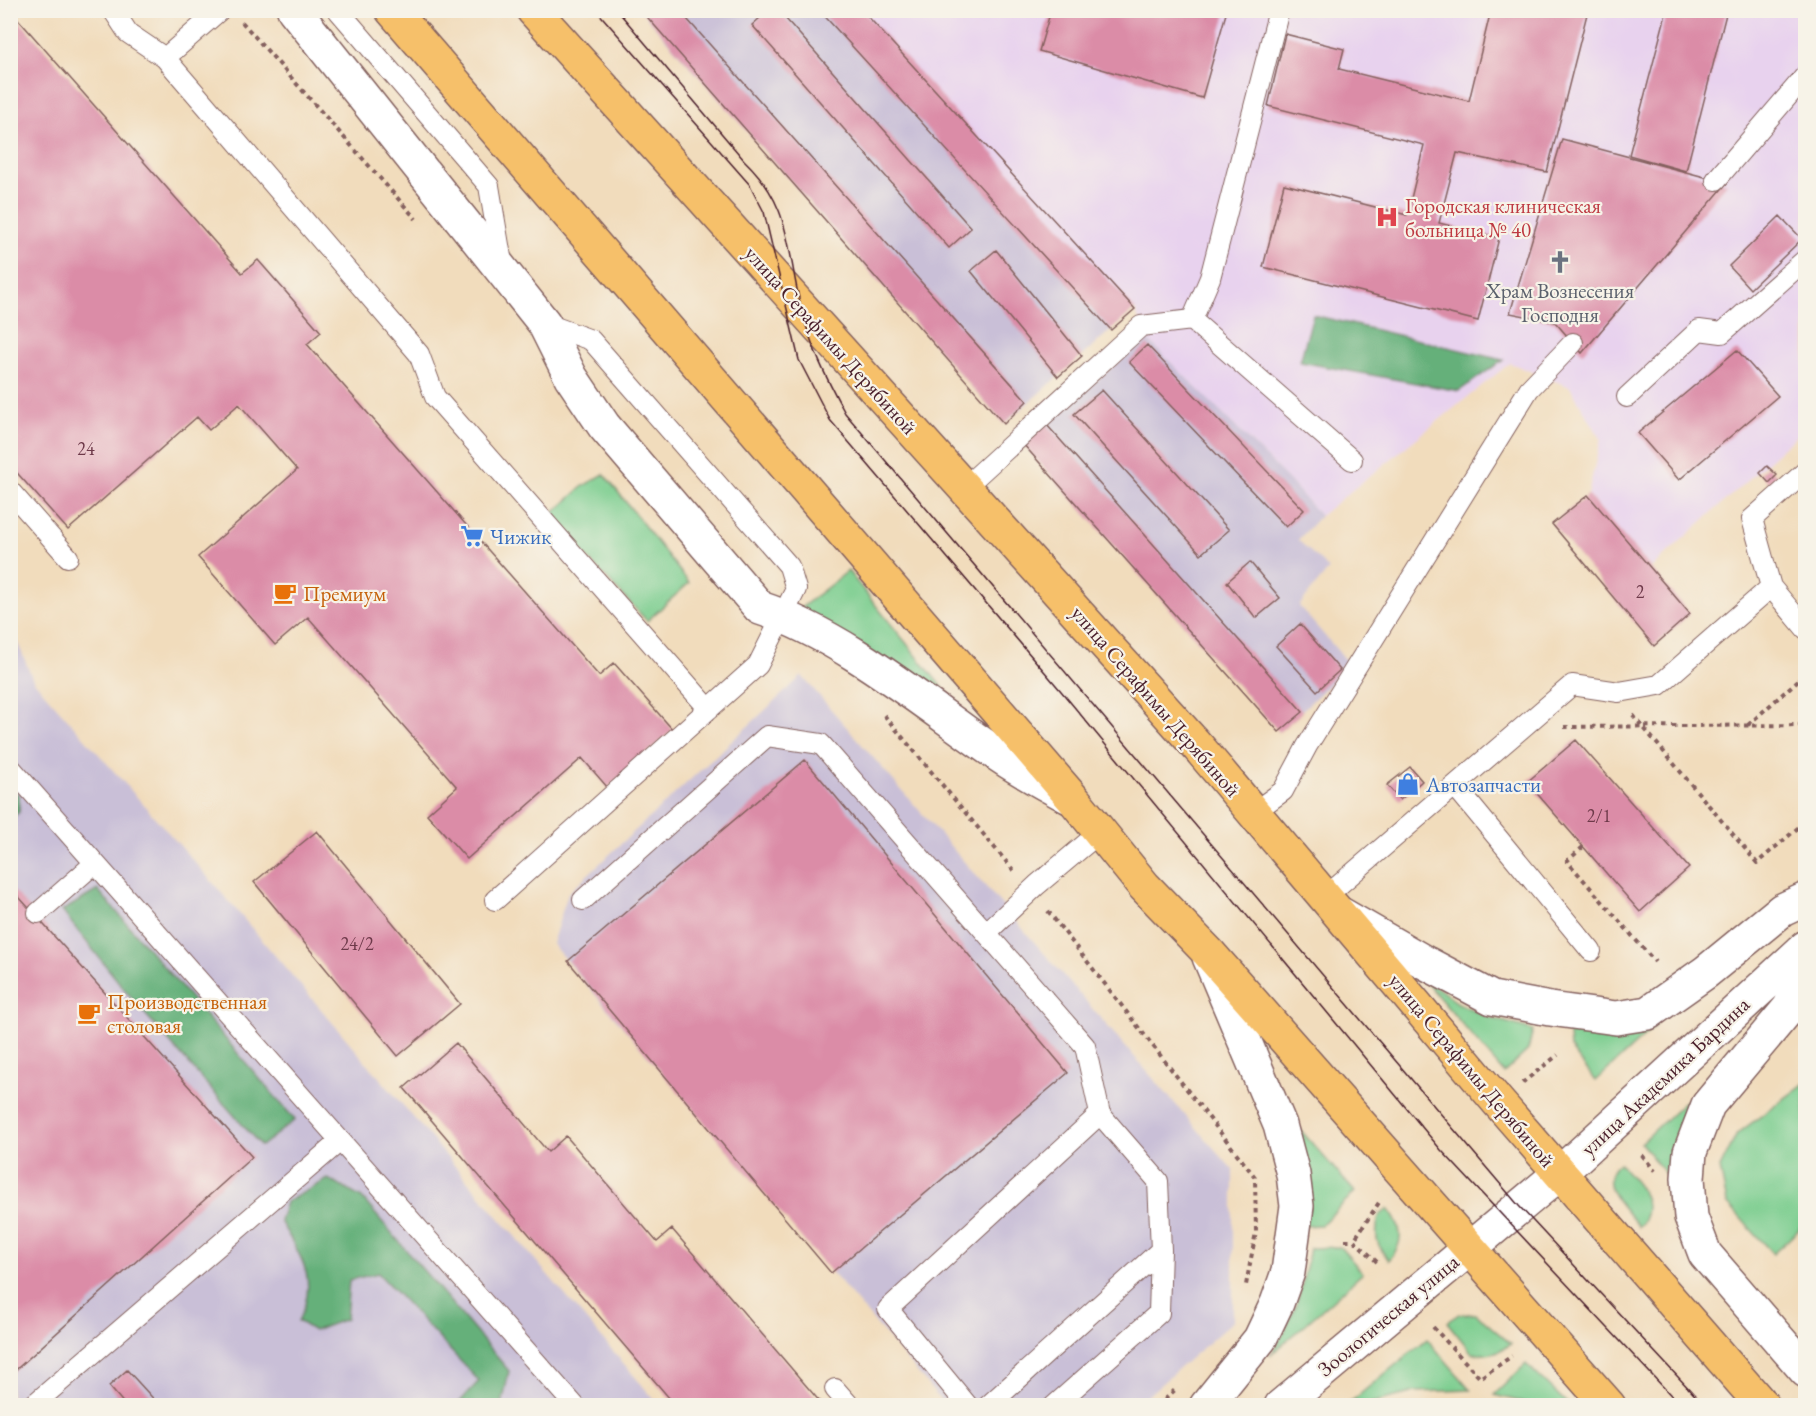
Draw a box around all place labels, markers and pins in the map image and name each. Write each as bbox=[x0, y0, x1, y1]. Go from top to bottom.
place label: Городская клиническая больница № 40 bbox=[1405, 192, 1601, 243]
hospital icon: Городская клиническая больница № 40 bbox=[1374, 204, 1400, 230]
church icon: Храм Вознесения Господня bbox=[1547, 249, 1573, 275]
place label: Храм Вознесения Господня bbox=[1485, 277, 1634, 328]
supermarket icon: Чижик bbox=[459, 523, 485, 549]
place label: Чижик bbox=[490, 523, 551, 550]
cafe icon: Премиум bbox=[272, 580, 298, 606]
place label: Премиум bbox=[303, 580, 386, 607]
shop icon: Автозапчасти bbox=[1395, 771, 1421, 797]
place label: Автозапчасти bbox=[1425, 771, 1541, 798]
place label: Производственная столовая bbox=[107, 988, 267, 1039]
cafe icon: Производственная столовая bbox=[76, 1000, 102, 1026]

